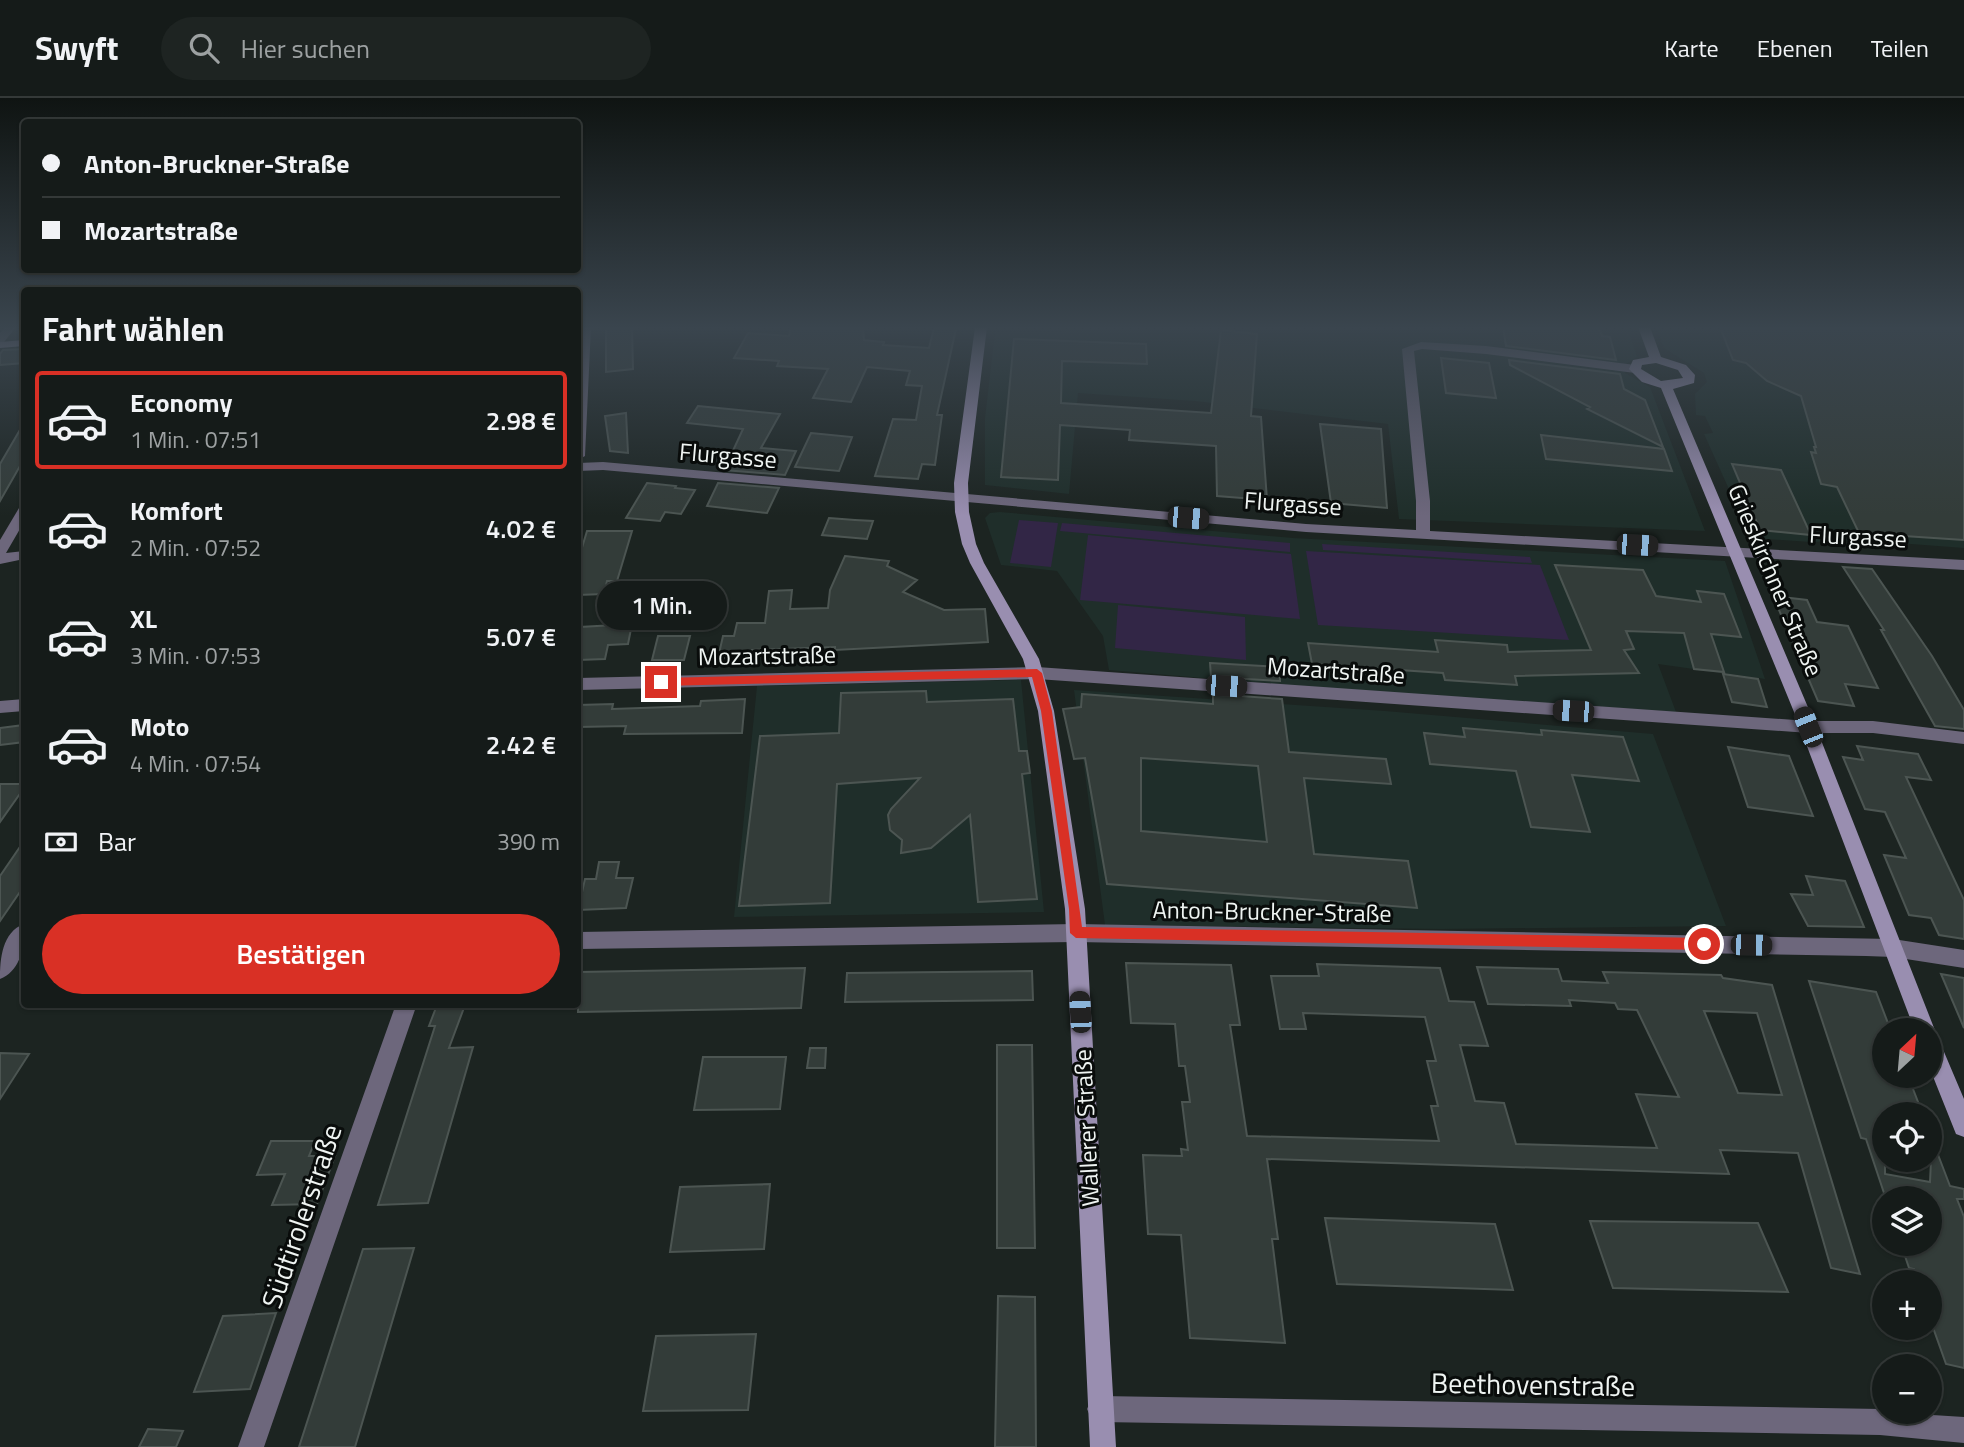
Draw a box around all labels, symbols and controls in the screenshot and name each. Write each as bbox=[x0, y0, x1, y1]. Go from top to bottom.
search box bbox=[161, 17, 651, 80]
text: Swyft bbox=[35, 23, 119, 73]
icon: search bbox=[185, 29, 223, 67]
text: Hier suchen bbox=[241, 29, 370, 68]
text: Karte bbox=[1664, 30, 1719, 66]
text: Ebenen bbox=[1757, 30, 1833, 66]
text: Teilen bbox=[1871, 30, 1929, 66]
text: Anton-Bruckner-Straße bbox=[84, 144, 350, 183]
text: Mozartstraße bbox=[84, 211, 238, 250]
text: Fahrt wählen bbox=[42, 305, 225, 353]
text: Economy bbox=[130, 383, 232, 422]
icon: car bbox=[46, 389, 109, 452]
text: 2.98 € bbox=[486, 401, 556, 440]
text: 1 Min. · 07:51 bbox=[130, 422, 261, 457]
street label: Flurgasse bbox=[678, 433, 778, 477]
street label: Grieskirchner Straße bbox=[1719, 478, 1833, 682]
street label: Flurgasse bbox=[1243, 482, 1343, 524]
text: Komfort bbox=[130, 491, 223, 530]
icon: car bbox=[46, 497, 109, 560]
car bbox=[1167, 506, 1210, 530]
text: 4.02 € bbox=[486, 509, 556, 548]
street label: Flurgasse bbox=[1808, 515, 1908, 557]
text: 2 Min. · 07:52 bbox=[130, 530, 261, 565]
car bbox=[1616, 533, 1659, 557]
callout: 1 Min. bbox=[596, 580, 726, 630]
text: 1 Min. bbox=[631, 588, 693, 623]
text: XL bbox=[130, 599, 157, 638]
icon: car bbox=[46, 605, 109, 668]
text: 5.07 € bbox=[486, 617, 556, 656]
street label: Mozartstraße bbox=[698, 636, 836, 674]
text: 3 Min. · 07:53 bbox=[130, 638, 261, 673]
street label: Mozartstraße bbox=[1266, 647, 1406, 693]
route end bbox=[645, 666, 677, 698]
car bbox=[1205, 674, 1248, 698]
car bbox=[1552, 699, 1595, 723]
car bbox=[1791, 704, 1826, 750]
text: Moto bbox=[130, 707, 189, 746]
icon: car bbox=[46, 713, 109, 776]
text: 2.42 € bbox=[486, 725, 556, 764]
text: 4 Min. · 07:54 bbox=[130, 746, 261, 781]
text: Bar bbox=[98, 822, 136, 861]
icon: cash bbox=[42, 823, 80, 861]
text: 390 m bbox=[497, 824, 560, 859]
street label: Anton-Bruckner-Straße bbox=[1152, 891, 1392, 931]
button: Bestätigen bbox=[42, 914, 560, 994]
route start bbox=[1688, 928, 1720, 960]
car bbox=[1730, 934, 1773, 956]
car bbox=[1069, 990, 1092, 1034]
north arrow bbox=[1872, 1018, 1942, 1088]
map controls bbox=[1872, 1018, 1942, 1424]
street label: Wallerer Straße bbox=[1064, 1048, 1108, 1208]
button: locate bbox=[1872, 1102, 1942, 1172]
street label: Südtirolerstraße bbox=[249, 1118, 353, 1314]
button: layers bbox=[1872, 1186, 1942, 1256]
button: + bbox=[1872, 1270, 1942, 1340]
button: − bbox=[1872, 1354, 1942, 1424]
street label: Beethovenstraße bbox=[1431, 1361, 1635, 1407]

